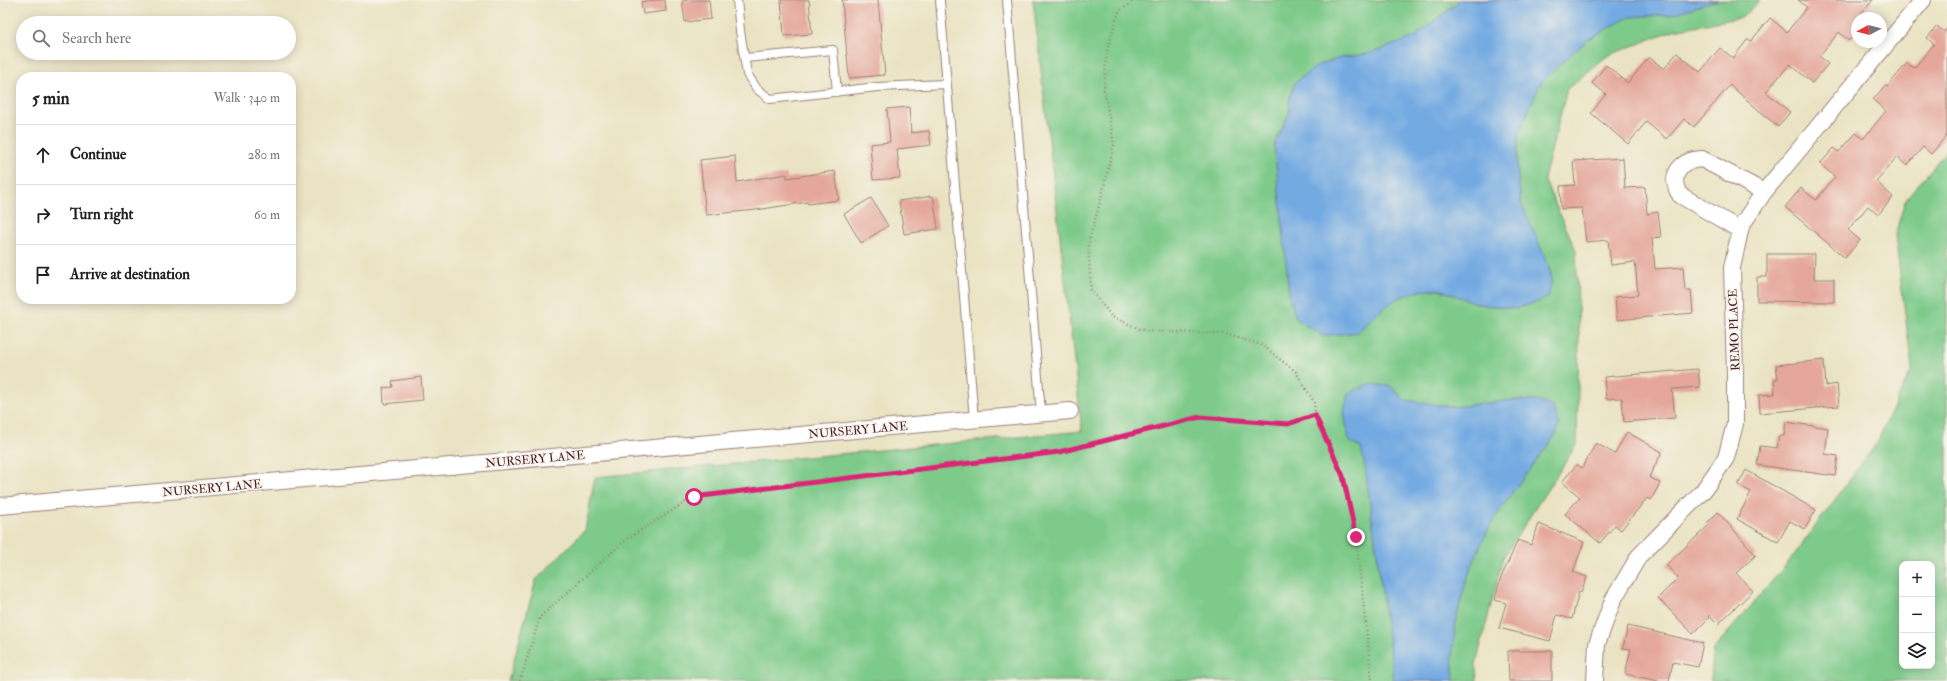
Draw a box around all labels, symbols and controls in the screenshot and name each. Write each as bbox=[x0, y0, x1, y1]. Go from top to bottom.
north arrow bbox=[1851, 12, 1887, 48]
search box bbox=[16, 16, 296, 60]
icon: search bbox=[30, 27, 52, 49]
text: Search here bbox=[62, 29, 131, 48]
text: 5 min bbox=[32, 88, 70, 109]
text: Walk · 340 m bbox=[214, 90, 280, 106]
icon: ahead bbox=[32, 144, 54, 166]
text: Continue bbox=[70, 145, 126, 164]
text: 280 m bbox=[248, 147, 280, 163]
icon: right bbox=[32, 204, 54, 226]
text: Turn right bbox=[70, 205, 133, 224]
text: 60 m bbox=[254, 207, 280, 223]
icon: arrive bbox=[32, 264, 54, 286]
text: Arrive at destination bbox=[70, 265, 190, 284]
street label: REMO PLACE bbox=[1726, 288, 1743, 371]
street label: NURSERY LANE bbox=[808, 419, 909, 442]
street label: NURSERY LANE bbox=[485, 448, 586, 471]
street label: NURSERY LANE bbox=[162, 477, 263, 500]
route start bbox=[685, 488, 703, 506]
route end bbox=[1347, 528, 1365, 546]
map controls bbox=[1899, 561, 1935, 669]
button: + bbox=[1899, 561, 1935, 597]
button: − bbox=[1899, 597, 1935, 633]
button: layers bbox=[1899, 633, 1935, 669]

